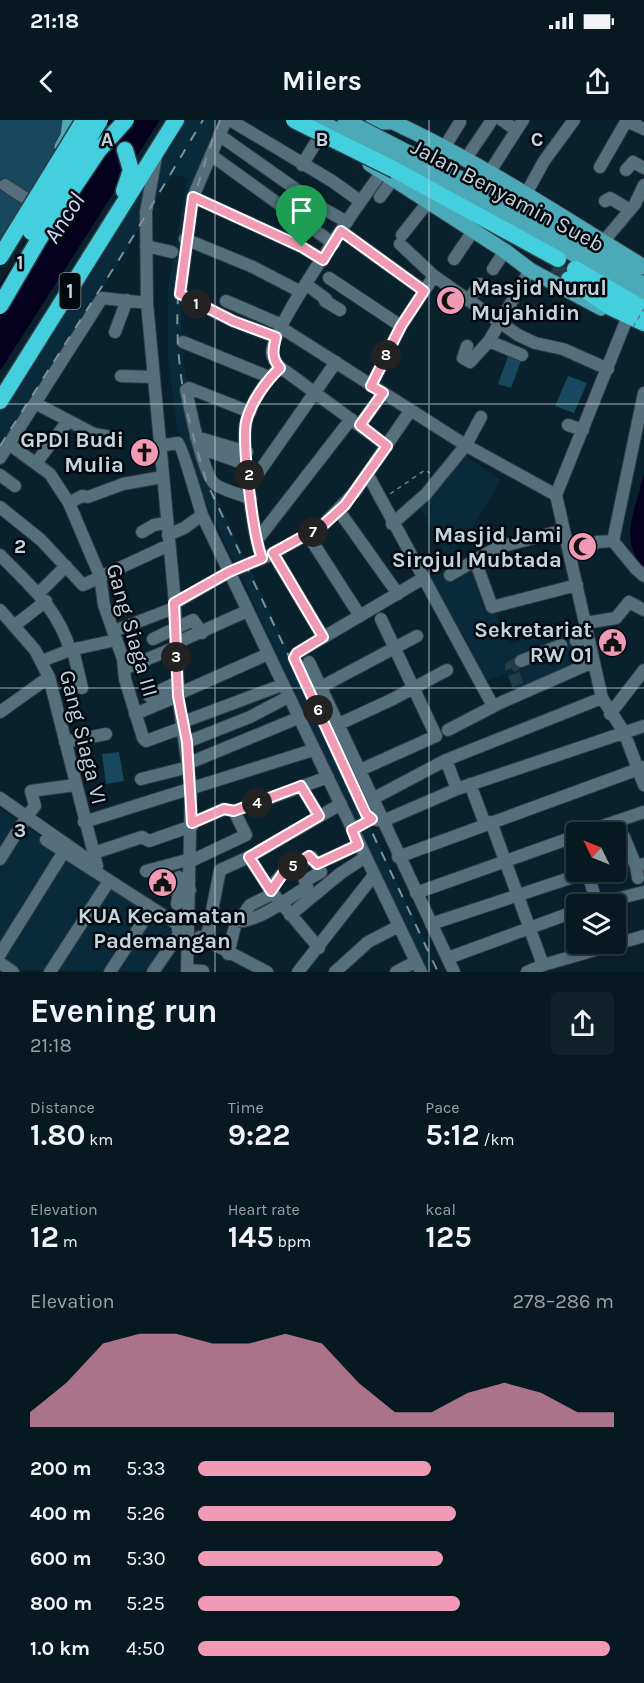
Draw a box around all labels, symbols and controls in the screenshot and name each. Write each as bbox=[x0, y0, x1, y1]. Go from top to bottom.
text: 21:18 bbox=[30, 8, 79, 34]
icon: back bbox=[30, 65, 63, 98]
text: Milers bbox=[282, 65, 362, 97]
icon: share bbox=[581, 65, 614, 98]
text: A bbox=[101, 128, 114, 151]
text: B bbox=[316, 128, 328, 151]
text: C bbox=[531, 128, 543, 151]
street label: Jalan Benyamin Sueb bbox=[407, 134, 609, 258]
pin bbox=[276, 185, 327, 247]
water label: Ancol bbox=[37, 188, 91, 248]
icon: arrive bbox=[285, 194, 318, 227]
text: 1 bbox=[16, 251, 24, 274]
road number: 1 bbox=[60, 273, 80, 309]
place label: Masjid Nurul Mujahidin bbox=[471, 275, 607, 326]
mosque icon: Masjid Nurul Mujahidin bbox=[434, 284, 466, 316]
pin: 1 bbox=[181, 289, 211, 319]
text: 1 bbox=[193, 294, 199, 313]
pin: 8 bbox=[371, 340, 401, 370]
text: 8 bbox=[381, 345, 391, 364]
place label: GPDI Budi Mulia bbox=[20, 427, 124, 478]
church icon: GPDI Budi Mulia bbox=[129, 436, 161, 468]
pin: 2 bbox=[234, 460, 264, 490]
text: 2 bbox=[244, 465, 254, 484]
pin: 7 bbox=[298, 517, 328, 547]
text: 7 bbox=[309, 522, 317, 541]
place label: Masjid Jami Sirojul Mubtada bbox=[392, 522, 562, 573]
mosque icon: Masjid Jami Sirojul Mubtada bbox=[567, 531, 599, 563]
text: 2 bbox=[14, 535, 26, 558]
street label: Gang Siaga III bbox=[101, 561, 163, 700]
place label: Sekretariat RW 01 bbox=[474, 617, 592, 668]
public building icon: Sekretariat RW 01 bbox=[597, 626, 629, 658]
pin: 3 bbox=[161, 642, 191, 672]
text: 3 bbox=[171, 647, 181, 666]
street label: Gang Siaga VI bbox=[54, 667, 112, 807]
pin: 6 bbox=[303, 695, 333, 725]
text: 6 bbox=[313, 700, 323, 719]
pin: 4 bbox=[242, 788, 272, 818]
text: 4 bbox=[252, 793, 262, 812]
text: 3 bbox=[14, 819, 26, 842]
north arrow bbox=[566, 822, 626, 882]
map controls bbox=[566, 822, 626, 954]
pin: 5 bbox=[278, 851, 308, 881]
text: 5 bbox=[288, 856, 298, 875]
public building icon: KUA Kecamatan Pademangan bbox=[146, 867, 178, 899]
button: layers bbox=[566, 894, 626, 954]
place label: KUA Kecamatan Pademangan bbox=[78, 903, 246, 954]
text: Evening run bbox=[30, 992, 218, 1030]
button: share bbox=[551, 992, 614, 1055]
text: 21:18 bbox=[30, 1034, 72, 1057]
text: Distance bbox=[30, 1098, 95, 1117]
text: Time bbox=[228, 1098, 264, 1117]
text: Pace bbox=[425, 1098, 459, 1117]
text: 1.80 bbox=[30, 1117, 86, 1153]
text: 9:22 bbox=[228, 1117, 290, 1153]
text: 5:12 bbox=[425, 1117, 480, 1153]
text: km bbox=[86, 1130, 113, 1149]
text: /km bbox=[480, 1130, 514, 1149]
text: Elevation bbox=[30, 1200, 98, 1219]
text: Heart rate bbox=[228, 1200, 300, 1219]
text: kcal bbox=[425, 1200, 456, 1219]
text: 12 bbox=[30, 1219, 59, 1255]
text: 145 bbox=[228, 1219, 274, 1255]
text: 125 bbox=[425, 1219, 472, 1255]
text: m bbox=[59, 1232, 78, 1251]
text: bpm bbox=[274, 1232, 311, 1251]
text: Elevation bbox=[30, 1290, 115, 1313]
text: 278–286 m bbox=[512, 1290, 614, 1313]
text: 200 m bbox=[30, 1457, 91, 1480]
text: 5:33 bbox=[126, 1457, 166, 1480]
text: 400 m bbox=[30, 1502, 91, 1525]
text: 5:26 bbox=[126, 1502, 165, 1525]
text: 600 m bbox=[30, 1547, 91, 1570]
text: 5:30 bbox=[126, 1547, 166, 1570]
text: 800 m bbox=[30, 1592, 92, 1615]
text: 5:25 bbox=[126, 1592, 165, 1615]
text: 1.0 km bbox=[30, 1637, 90, 1660]
text: 4:50 bbox=[126, 1637, 165, 1660]

